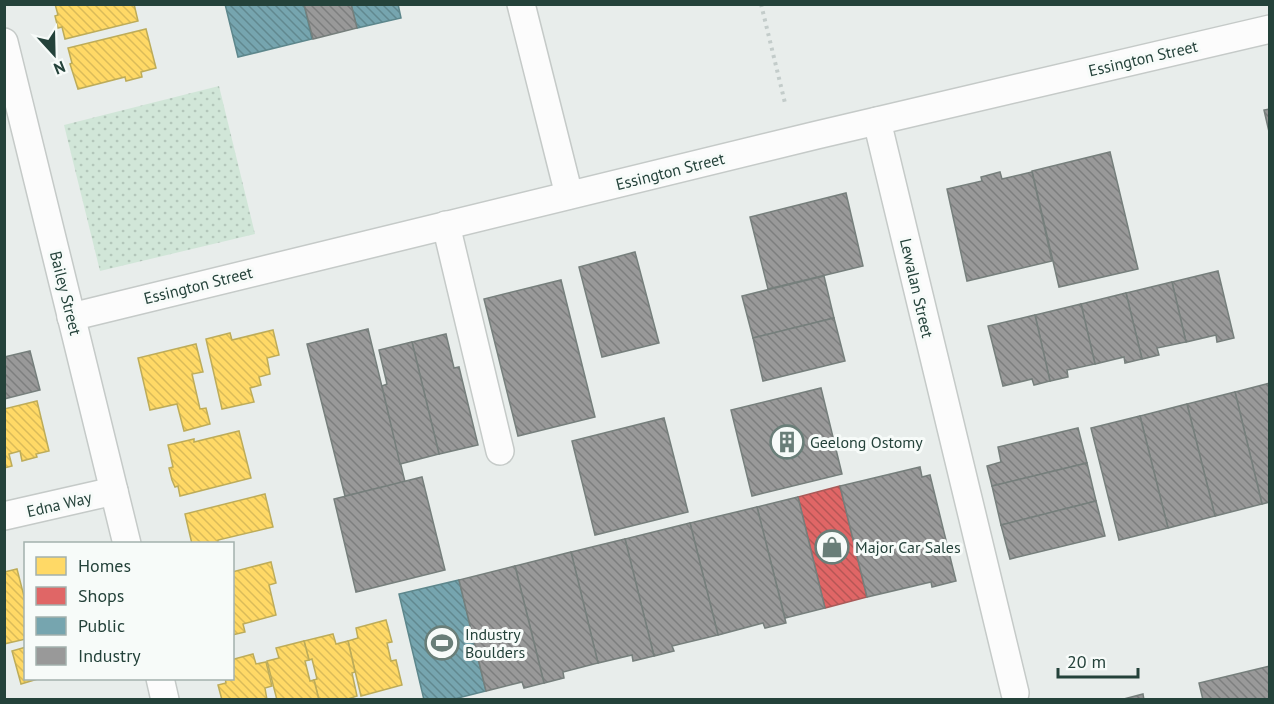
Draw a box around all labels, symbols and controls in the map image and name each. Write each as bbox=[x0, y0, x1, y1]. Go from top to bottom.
north arrow bbox=[24, 24, 84, 84]
street label: Essington Street bbox=[1086, 36, 1200, 80]
text: N bbox=[51, 57, 68, 79]
street label: Essington Street bbox=[614, 148, 727, 194]
street label: Lewalan Street bbox=[896, 236, 938, 340]
street label: Bailey Street bbox=[46, 249, 86, 338]
street label: Essington Street bbox=[142, 262, 255, 308]
building icon: Geelong Ostomy bbox=[769, 424, 805, 460]
place label: Geelong Ostomy bbox=[810, 432, 923, 452]
street label: Edna Way bbox=[25, 487, 94, 521]
shop icon: Major Car Sales bbox=[814, 529, 850, 565]
place label: Major Car Sales bbox=[855, 537, 961, 557]
legend bbox=[24, 542, 234, 680]
text: Homes bbox=[78, 554, 131, 577]
text: Shops bbox=[78, 584, 124, 607]
text: Public bbox=[78, 614, 125, 637]
place label: Industry Boulders bbox=[465, 624, 525, 662]
sports icon: Industry Boulders bbox=[424, 625, 460, 661]
scale bar bbox=[1058, 641, 1138, 679]
text: Industry bbox=[78, 644, 141, 667]
text: 20 m bbox=[1067, 650, 1106, 673]

